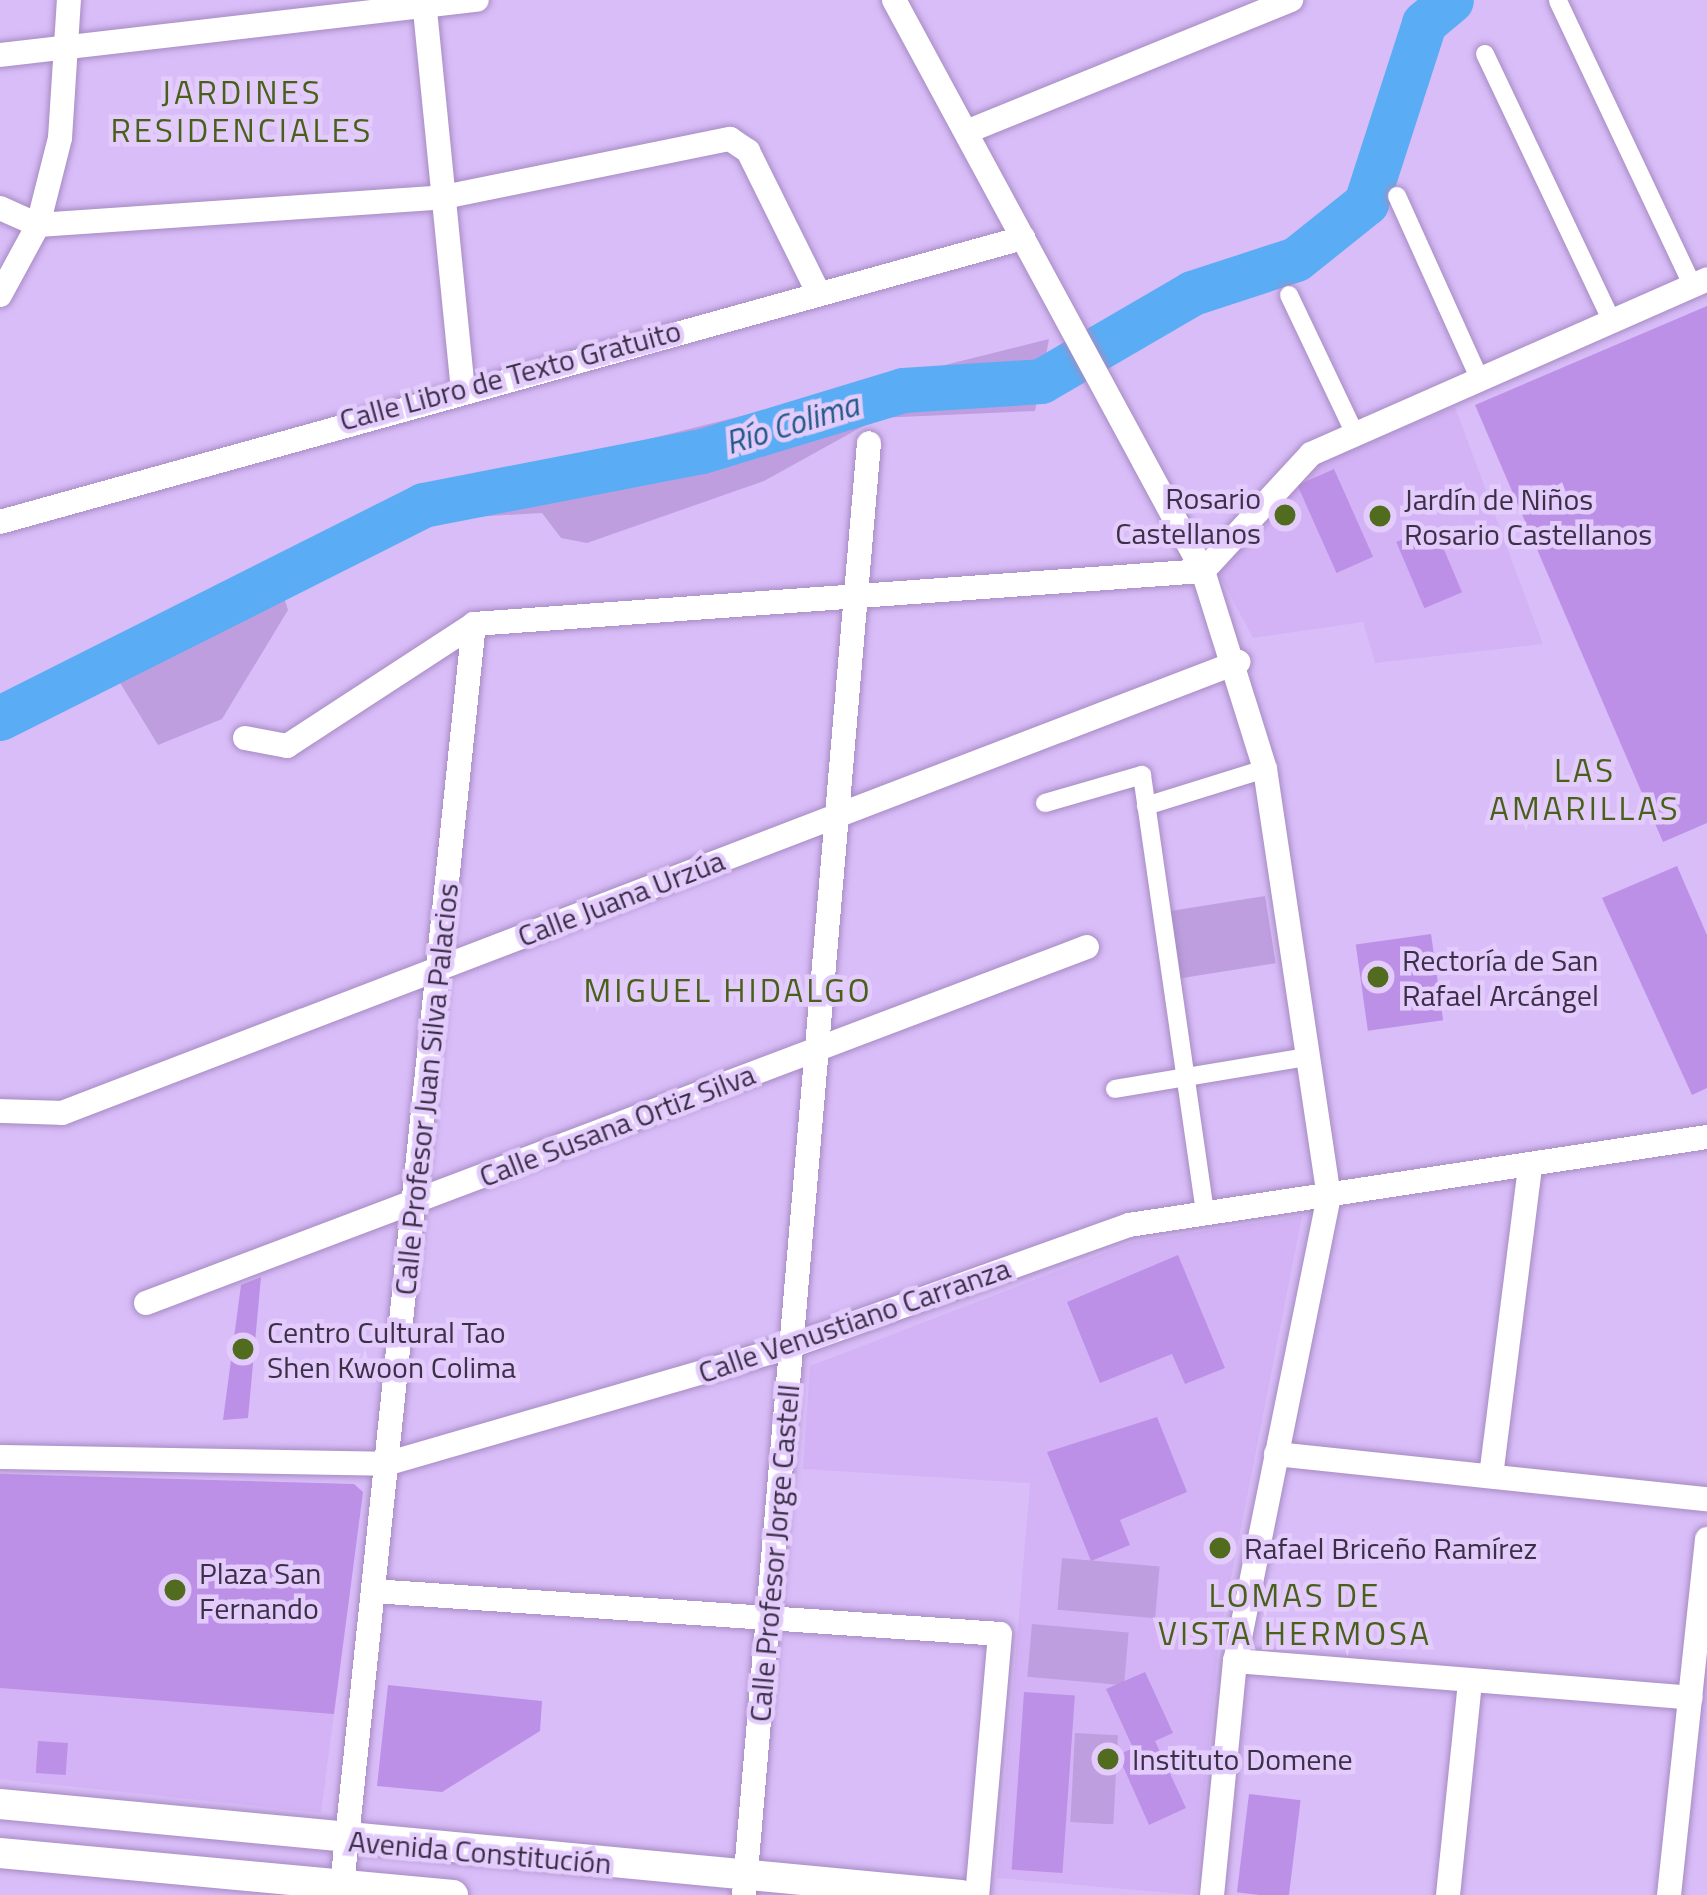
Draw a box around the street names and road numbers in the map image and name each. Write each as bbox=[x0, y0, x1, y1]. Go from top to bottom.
street label: Calle Libro de Texto Gratuito bbox=[335, 312, 685, 438]
street label: Calle Juana Urzúa bbox=[512, 842, 730, 954]
street label: Calle Profesor Juan Silva Palacios bbox=[386, 881, 466, 1297]
street label: Calle Susana Ortiz Silva bbox=[474, 1056, 760, 1194]
street label: Calle Venustiano Carranza bbox=[693, 1250, 1015, 1390]
street label: Calle Profesor Jorge Castell bbox=[741, 1383, 807, 1723]
street label: Avenida Constitución bbox=[347, 1823, 613, 1881]

